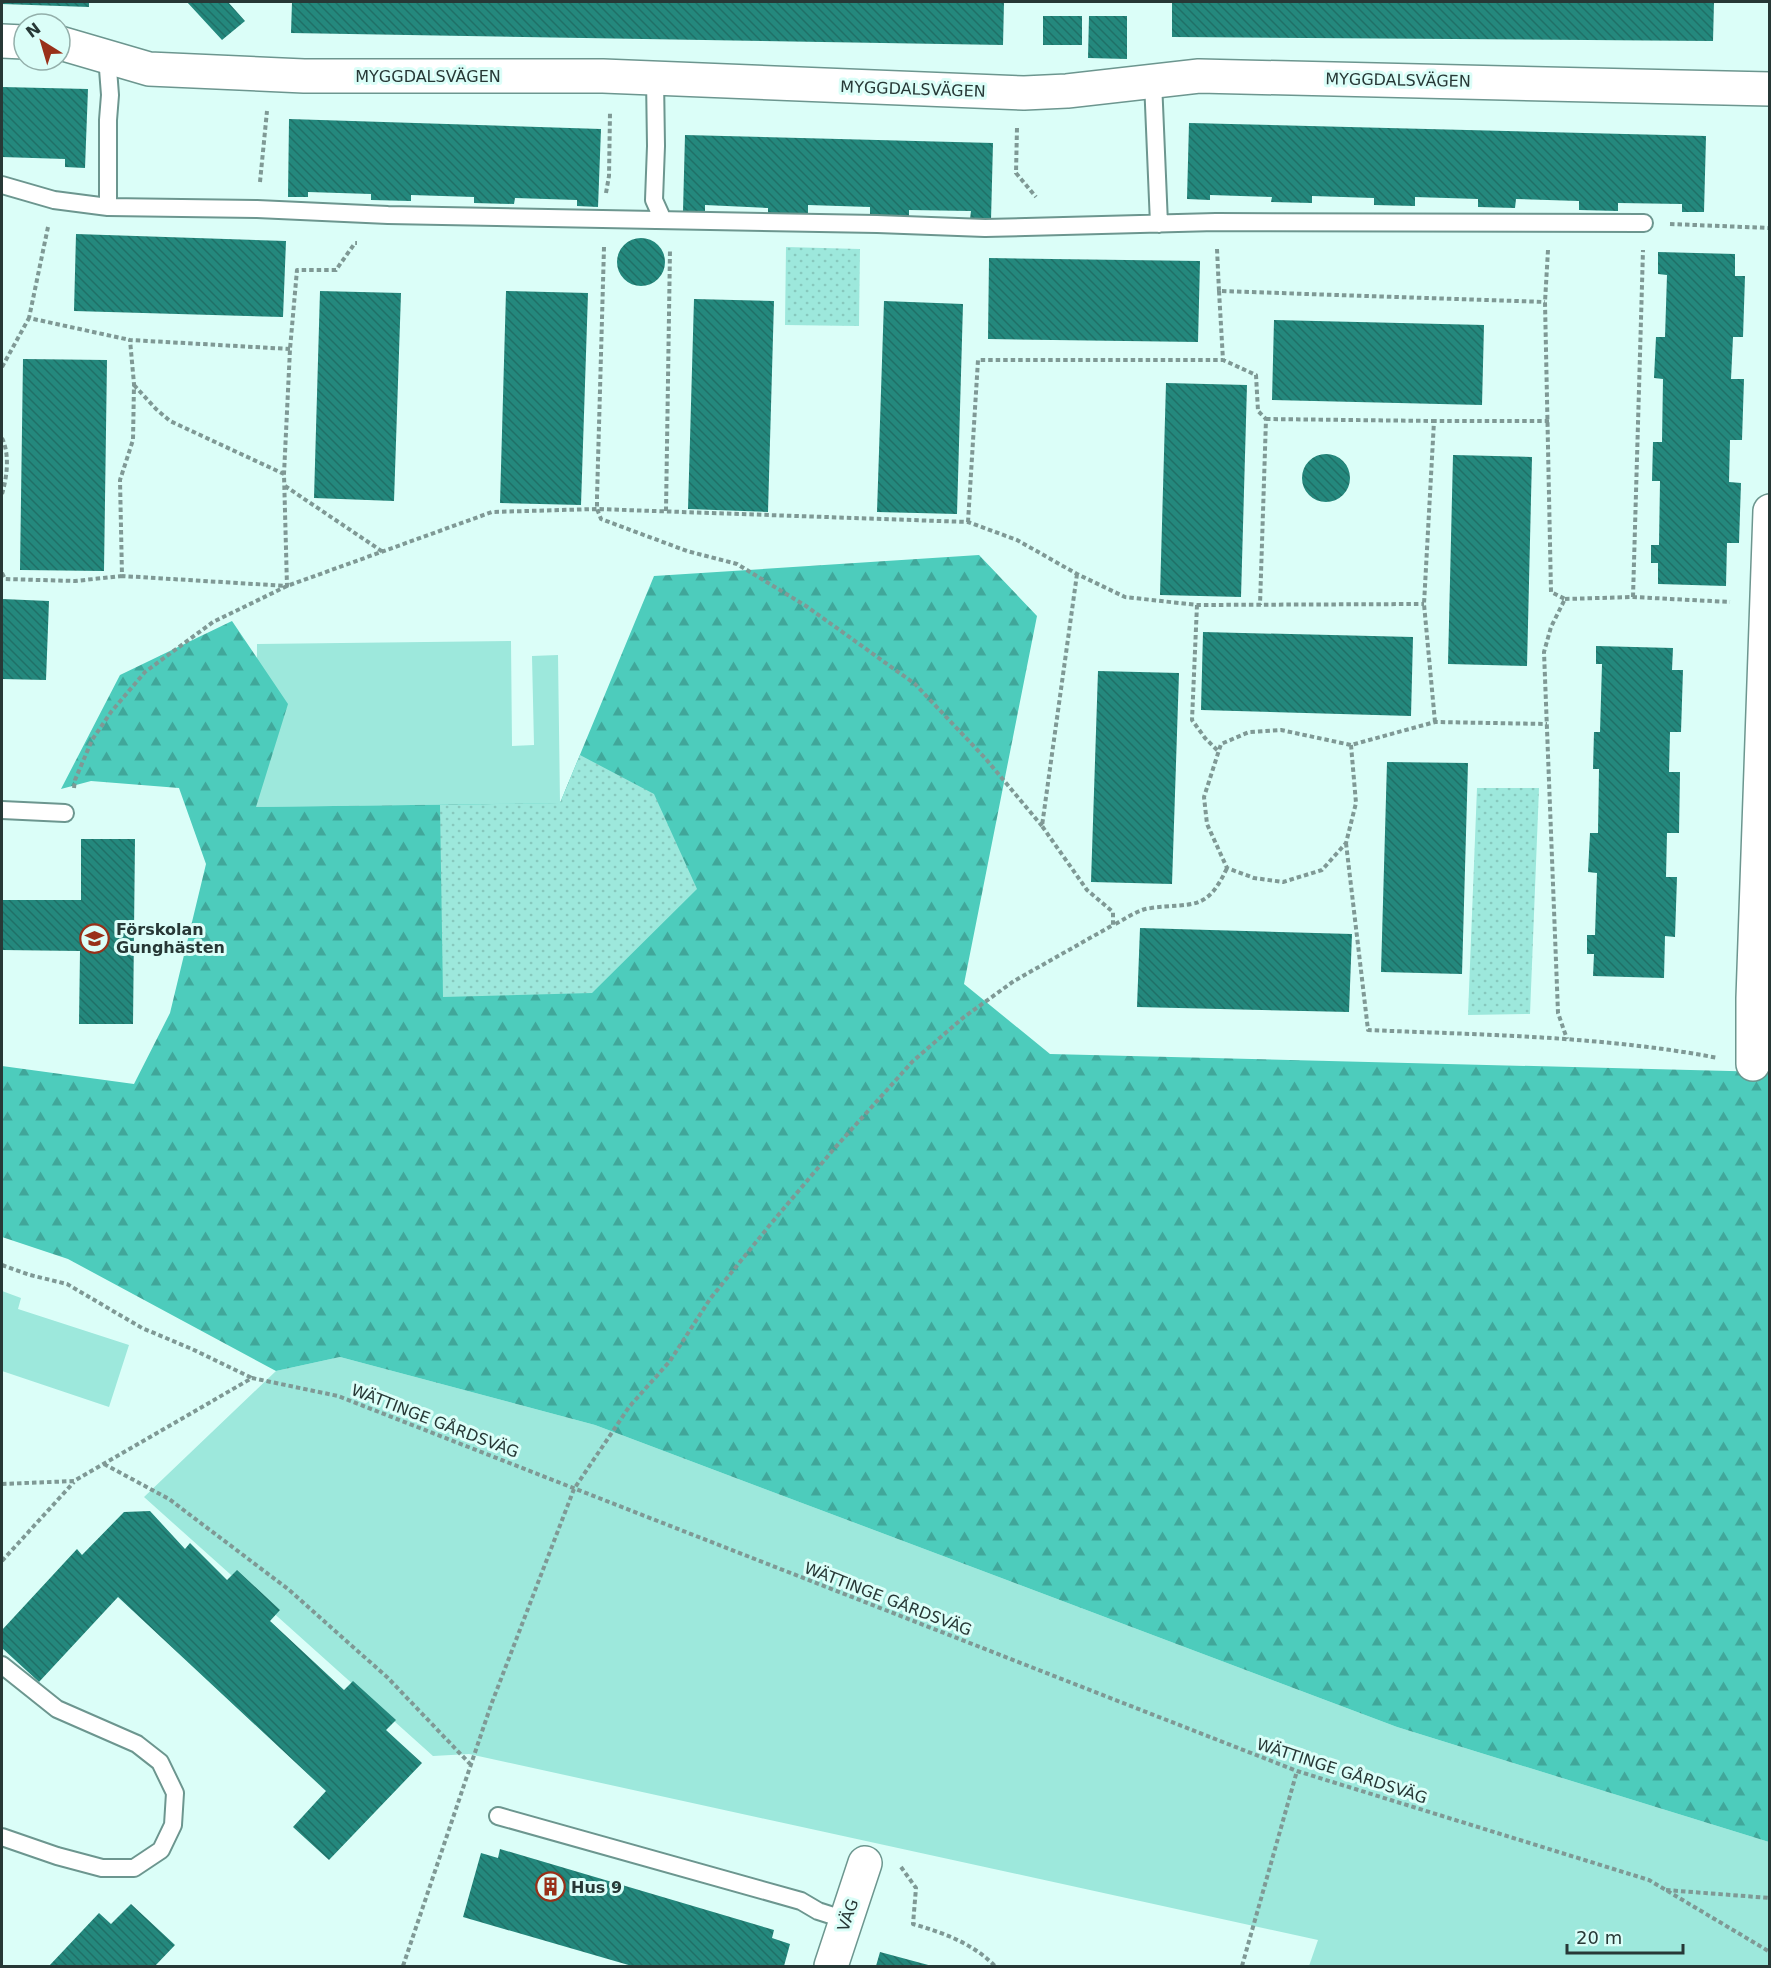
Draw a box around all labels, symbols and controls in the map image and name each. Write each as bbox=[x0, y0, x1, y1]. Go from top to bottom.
north arrow bbox=[12, 12, 72, 72]
text: N bbox=[22, 19, 44, 42]
street label: MYGGDALSVÄGEN bbox=[355, 67, 501, 86]
street label: MYGGDALSVÄGEN bbox=[1325, 69, 1471, 91]
street label: MYGGDALSVÄGEN bbox=[840, 77, 986, 101]
place label: Förskolan Gunghästen bbox=[116, 920, 225, 957]
school or university icon: Förskolan Gunghästen bbox=[79, 922, 111, 954]
street label: WÄTTINGE GÅRDSVÄG bbox=[348, 1380, 522, 1462]
street label: WÄTTINGE GÅRDSVÄG bbox=[801, 1558, 975, 1640]
street label: WÄTTINGE GÅRDSVÄG bbox=[1254, 1734, 1430, 1808]
building icon: Hus 9 bbox=[534, 1871, 566, 1903]
place label: Hus 9 bbox=[571, 1878, 622, 1897]
street label: VÄG bbox=[834, 1896, 862, 1934]
scale bar bbox=[1567, 1917, 1682, 1955]
text: 20 m bbox=[1576, 1927, 1622, 1948]

